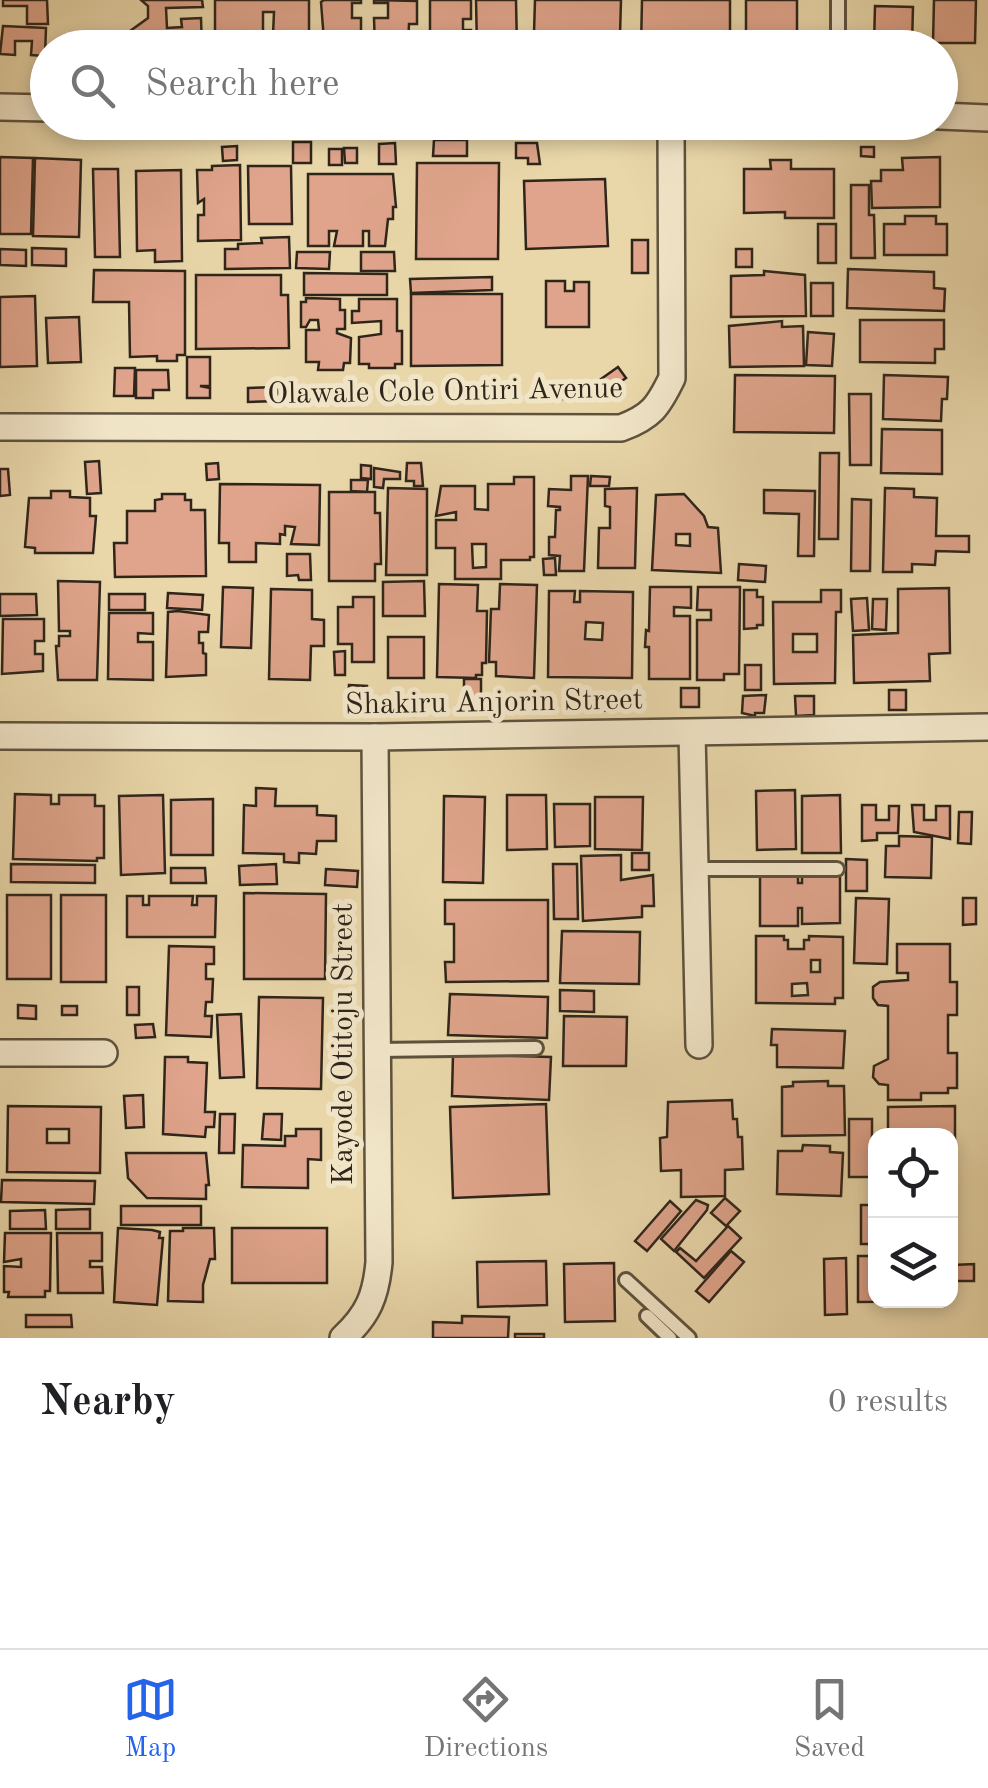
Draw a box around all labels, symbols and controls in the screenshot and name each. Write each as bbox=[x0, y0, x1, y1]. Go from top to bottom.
search box bbox=[30, 30, 958, 140]
icon: search bbox=[65, 58, 120, 113]
text: Search here bbox=[145, 66, 340, 104]
street label: Olawale Cole Ontiri Avenue bbox=[267, 374, 623, 410]
street label: Shakiru Anjorin Street bbox=[345, 685, 643, 721]
street label: Kayode Otitoju Street bbox=[329, 903, 359, 1185]
map controls bbox=[868, 1128, 958, 1308]
button: locate bbox=[868, 1128, 958, 1218]
button: layers bbox=[868, 1218, 958, 1308]
text: Nearby bbox=[40, 1382, 176, 1424]
text: 0 results bbox=[828, 1387, 948, 1419]
tab: Map bbox=[123, 1672, 178, 1767]
tab: Directions bbox=[424, 1672, 548, 1767]
tab: Saved bbox=[794, 1672, 865, 1767]

